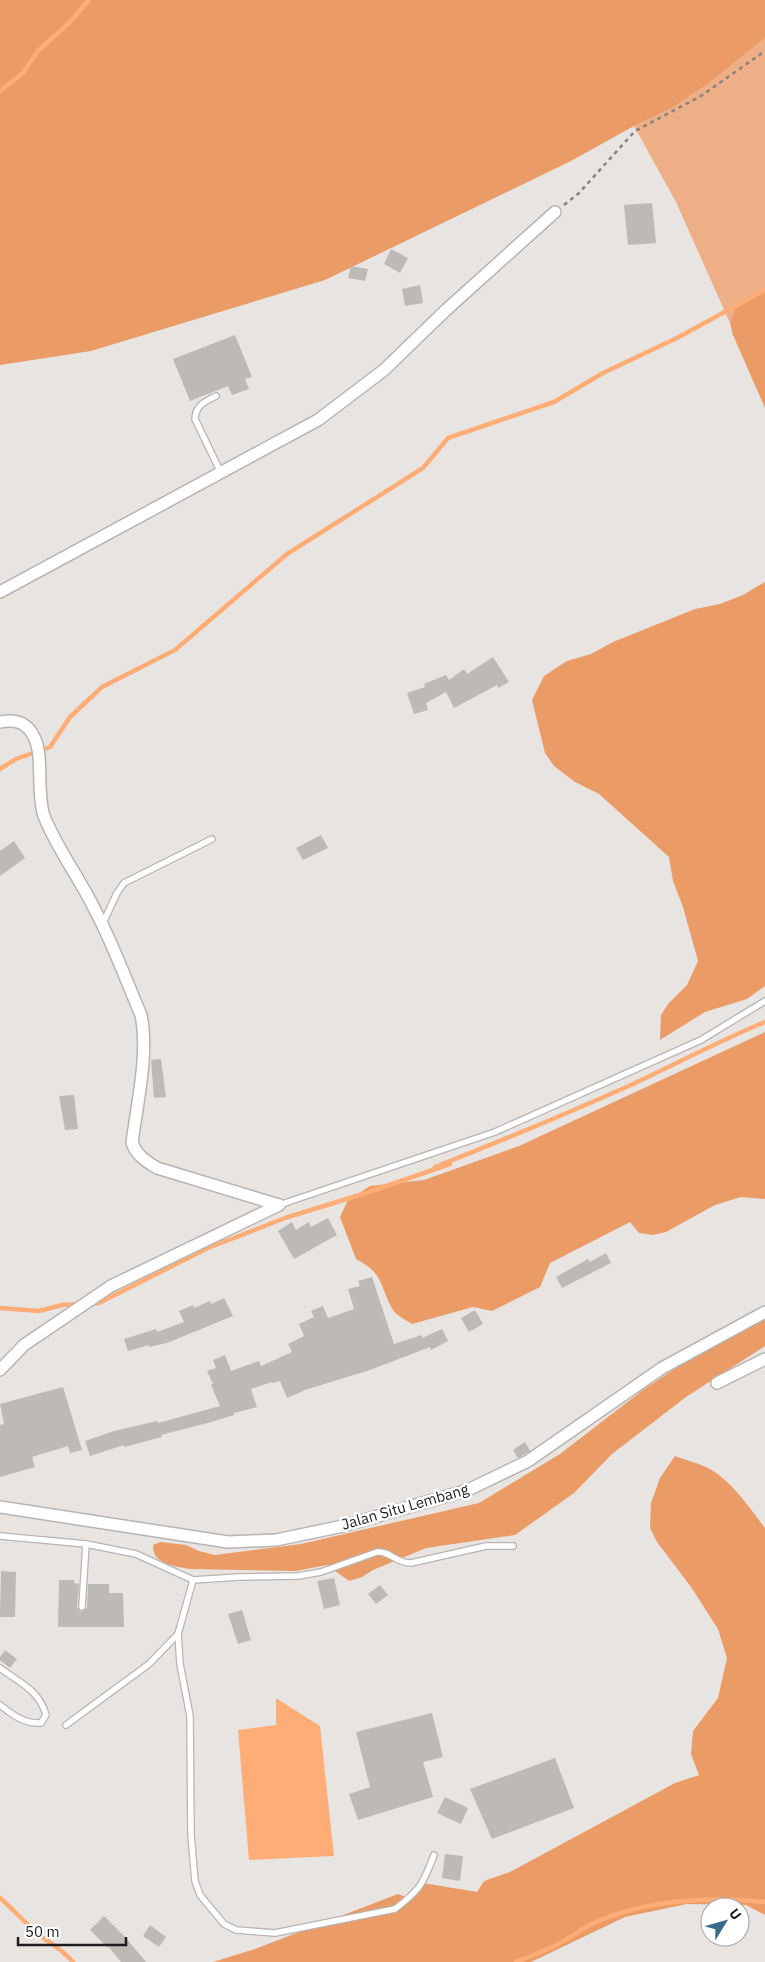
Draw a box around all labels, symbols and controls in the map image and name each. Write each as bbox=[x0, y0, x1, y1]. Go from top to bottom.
street label: Jalan Situ Lembang bbox=[339, 1479, 471, 1534]
north arrow bbox=[700, 1897, 750, 1947]
text: U bbox=[725, 1905, 745, 1923]
scale bar bbox=[18, 1914, 125, 1946]
text: 50 m bbox=[25, 1922, 60, 1941]

